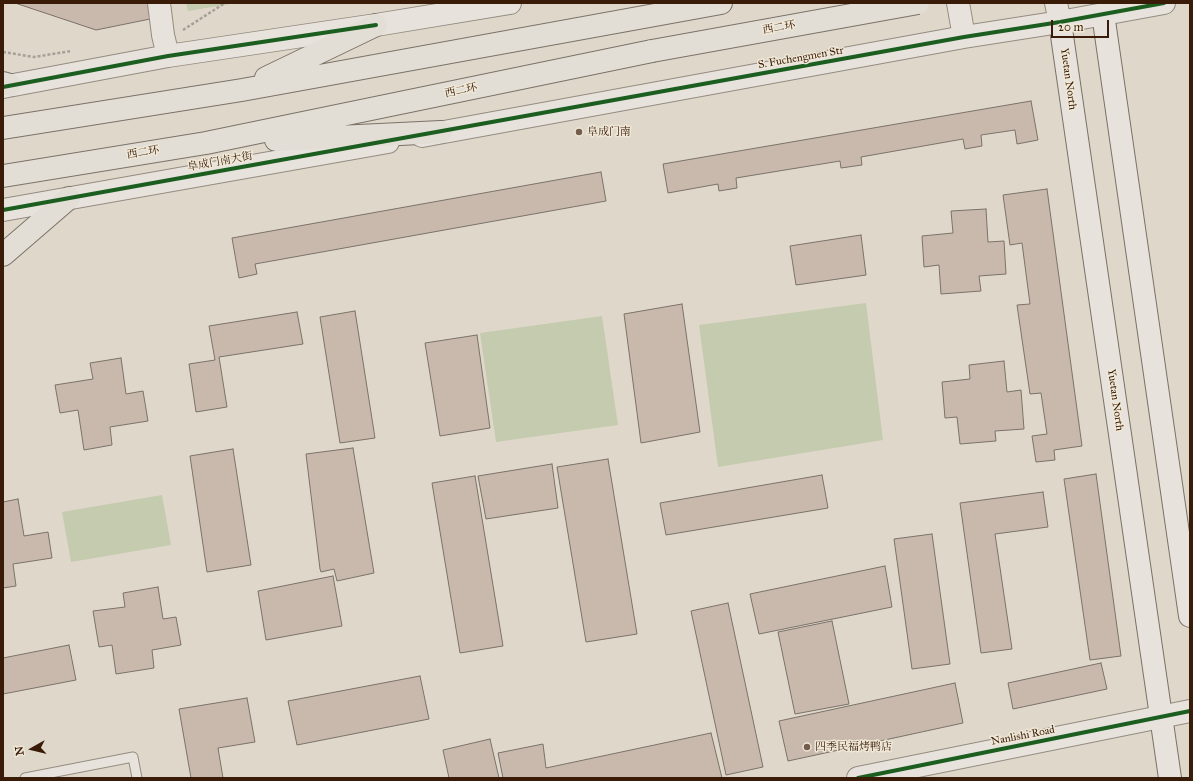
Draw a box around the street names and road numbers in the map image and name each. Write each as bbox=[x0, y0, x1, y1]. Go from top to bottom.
street label: 西二环 bbox=[762, 19, 796, 37]
street label: S. Fuchengmen Str bbox=[757, 44, 845, 72]
street label: Yuetan North bbox=[1057, 47, 1079, 111]
street label: 西二环 bbox=[443, 81, 479, 101]
street label: 西二环 bbox=[126, 144, 160, 162]
street label: 阜成门南大街 bbox=[186, 150, 254, 174]
street label: Yuetan North bbox=[1104, 368, 1126, 432]
street label: Nanlishi Road bbox=[990, 723, 1056, 749]

